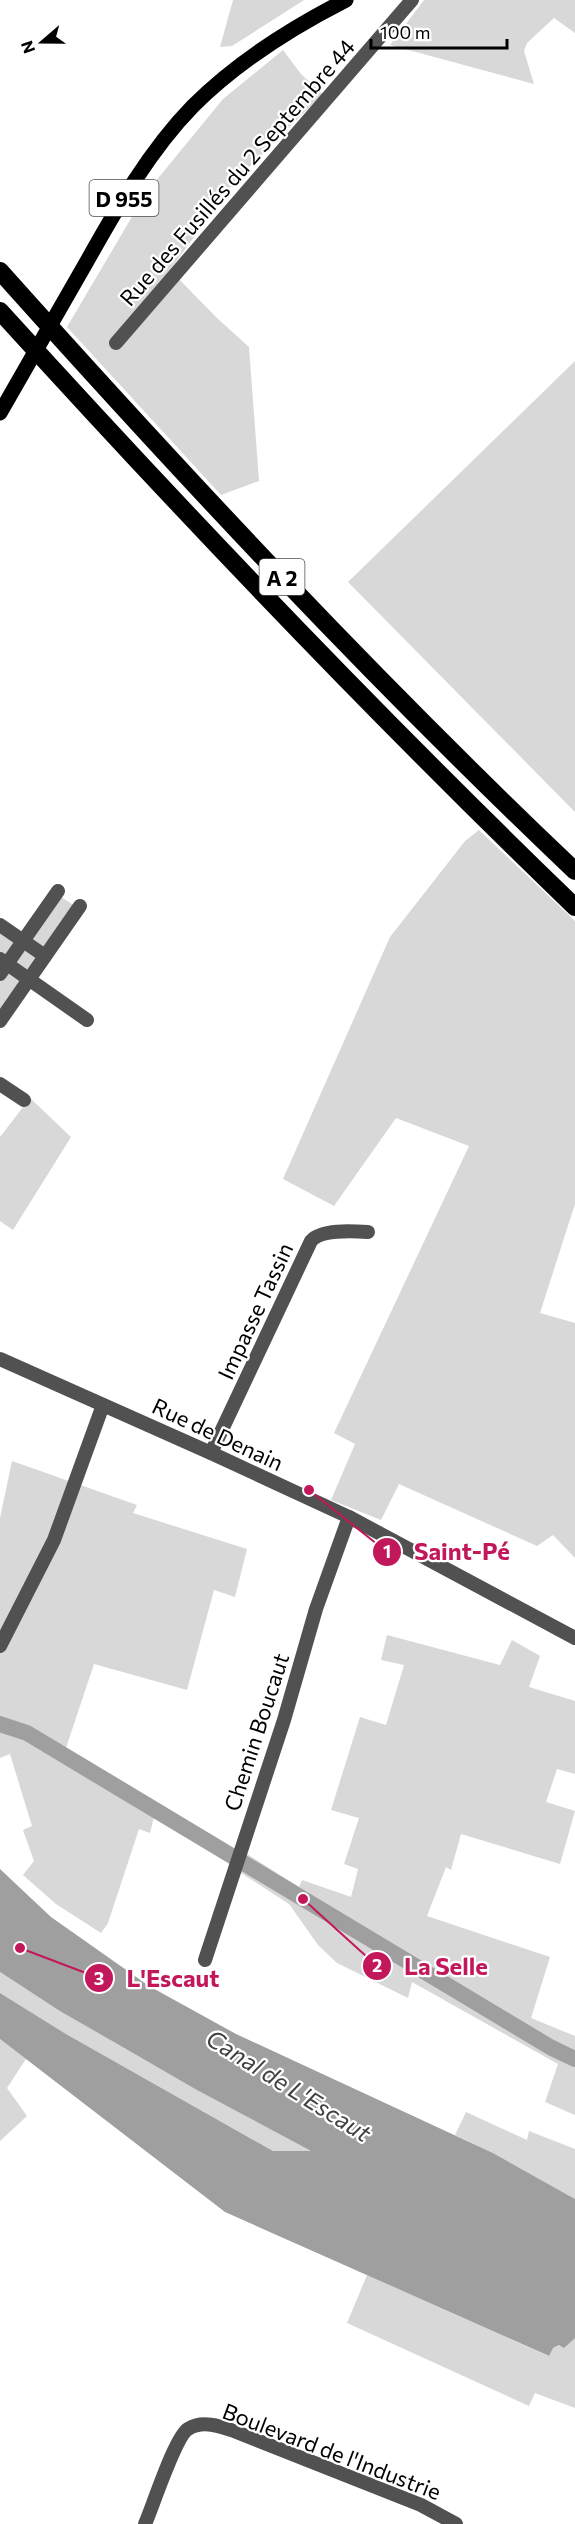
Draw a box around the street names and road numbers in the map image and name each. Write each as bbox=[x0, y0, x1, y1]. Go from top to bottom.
street label: Rue des Fusillés du 2 Septembre 44 bbox=[114, 33, 360, 311]
road number: D 955 bbox=[90, 180, 158, 216]
road number: A 2 bbox=[260, 559, 304, 595]
street label: Impasse Tassin bbox=[212, 1238, 298, 1384]
street label: Rue de Denain bbox=[148, 1392, 288, 1476]
street label: Chemin Boucaut bbox=[218, 1650, 294, 1814]
street label: Boulevard de l'Industrie bbox=[219, 2397, 445, 2505]

